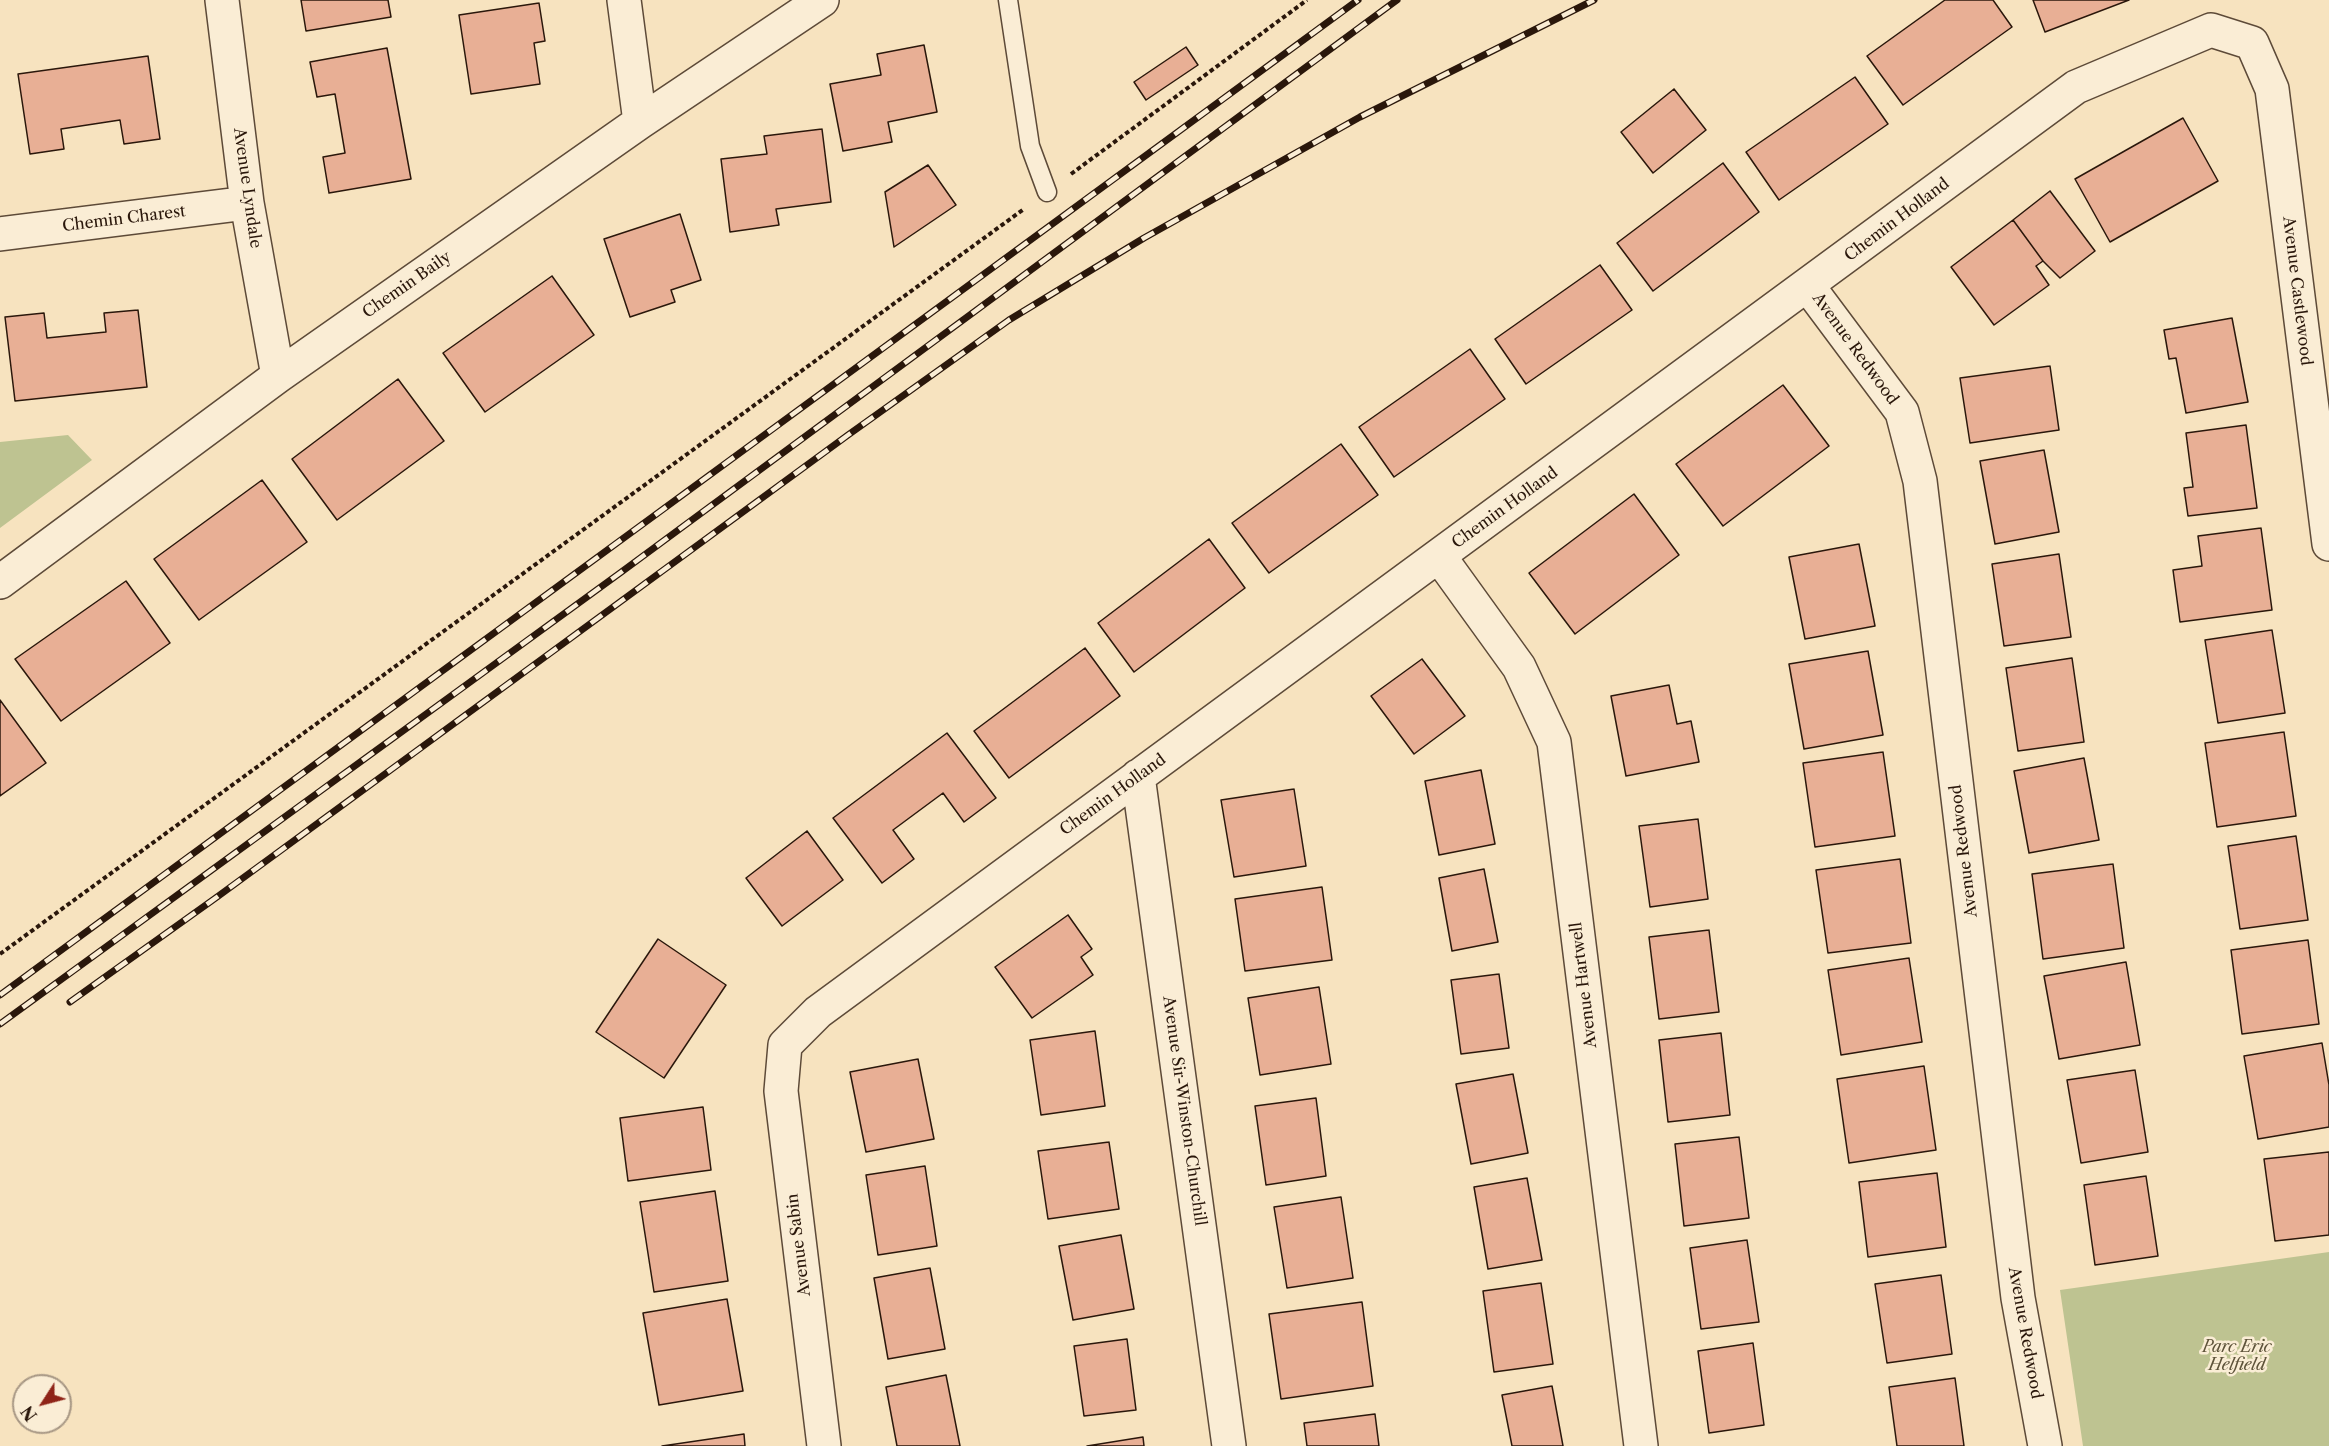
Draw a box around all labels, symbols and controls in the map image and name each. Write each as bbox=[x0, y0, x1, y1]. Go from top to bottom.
street label: Avenue Lyndale bbox=[229, 126, 265, 250]
street label: Chemin Holland bbox=[1841, 174, 1953, 266]
street label: Chemin Charest bbox=[61, 202, 187, 236]
street label: Avenue Castlewood bbox=[2278, 215, 2316, 367]
street label: Chemin Baily bbox=[359, 247, 455, 323]
street label: Avenue Redwood bbox=[1808, 289, 1902, 409]
street label: Chemin Holland bbox=[1448, 463, 1562, 553]
street label: Chemin Holland bbox=[1056, 750, 1170, 840]
street label: Avenue Redwood bbox=[1946, 784, 1982, 918]
street label: Avenue Hartwell bbox=[1567, 921, 1601, 1049]
street label: Avenue Sir-Winston-Churchill bbox=[1158, 995, 1210, 1227]
street label: Avenue Sabin bbox=[783, 1192, 815, 1298]
street label: Avenue Redwood bbox=[2004, 1266, 2046, 1400]
park label: Parc Eric Helfield bbox=[2202, 1337, 2272, 1375]
north arrow bbox=[12, 1374, 72, 1434]
text: N bbox=[17, 1402, 41, 1425]

